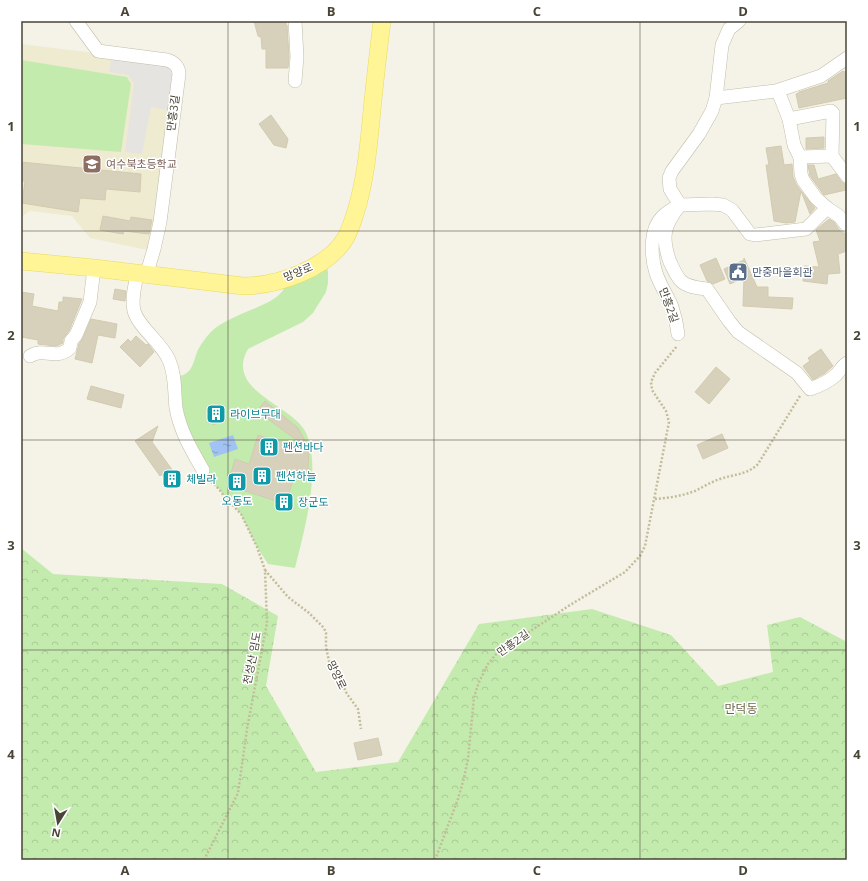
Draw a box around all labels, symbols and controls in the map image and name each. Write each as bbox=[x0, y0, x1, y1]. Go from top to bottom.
text: A bbox=[121, 2, 130, 20]
text: B bbox=[327, 2, 336, 20]
text: C bbox=[533, 2, 541, 20]
text: D bbox=[738, 2, 748, 20]
street label: 만흥3길 bbox=[163, 94, 182, 132]
text: 1 bbox=[7, 117, 15, 135]
text: 1 bbox=[853, 117, 861, 135]
school or university icon: 여수북초등학교 bbox=[81, 153, 103, 175]
place label: 여수북초등학교 bbox=[106, 156, 177, 171]
street label: 망양로 bbox=[281, 259, 315, 284]
public building icon: 만중마을회관 bbox=[727, 261, 749, 283]
place label: 만중마을회관 bbox=[752, 264, 813, 279]
street label: 만흥2길 bbox=[656, 285, 683, 325]
text: 2 bbox=[7, 326, 15, 344]
text: 2 bbox=[853, 326, 861, 344]
building icon: 라이브무대 bbox=[205, 403, 227, 425]
place label: 라이브무대 bbox=[230, 406, 281, 421]
building icon: 펜션바다 bbox=[258, 436, 280, 458]
place label: 펜션바다 bbox=[283, 439, 323, 454]
building icon: 펜션하늘 bbox=[251, 465, 273, 487]
building icon: 체빌라 bbox=[161, 468, 183, 490]
place label: 펜션하늘 bbox=[276, 468, 316, 483]
place label: 체빌라 bbox=[186, 471, 216, 486]
building icon: 오동도 bbox=[226, 471, 248, 493]
building icon: 장군도 bbox=[273, 491, 295, 513]
place label: 오동도 bbox=[222, 493, 252, 508]
place label: 장군도 bbox=[298, 494, 328, 509]
text: 3 bbox=[7, 536, 15, 554]
text: 3 bbox=[853, 536, 861, 554]
street label: 만흥2길 bbox=[493, 626, 532, 659]
street label: 천성산 임도 bbox=[239, 630, 264, 686]
street label: 망양로 bbox=[324, 658, 351, 692]
district label: 만덕동 bbox=[724, 700, 758, 717]
text: 4 bbox=[7, 745, 15, 763]
text: 4 bbox=[853, 745, 861, 763]
north arrow bbox=[38, 803, 78, 843]
text: N bbox=[50, 825, 62, 842]
text: A bbox=[121, 861, 130, 879]
text: B bbox=[327, 861, 336, 879]
text: C bbox=[533, 861, 541, 879]
text: D bbox=[738, 861, 748, 879]

